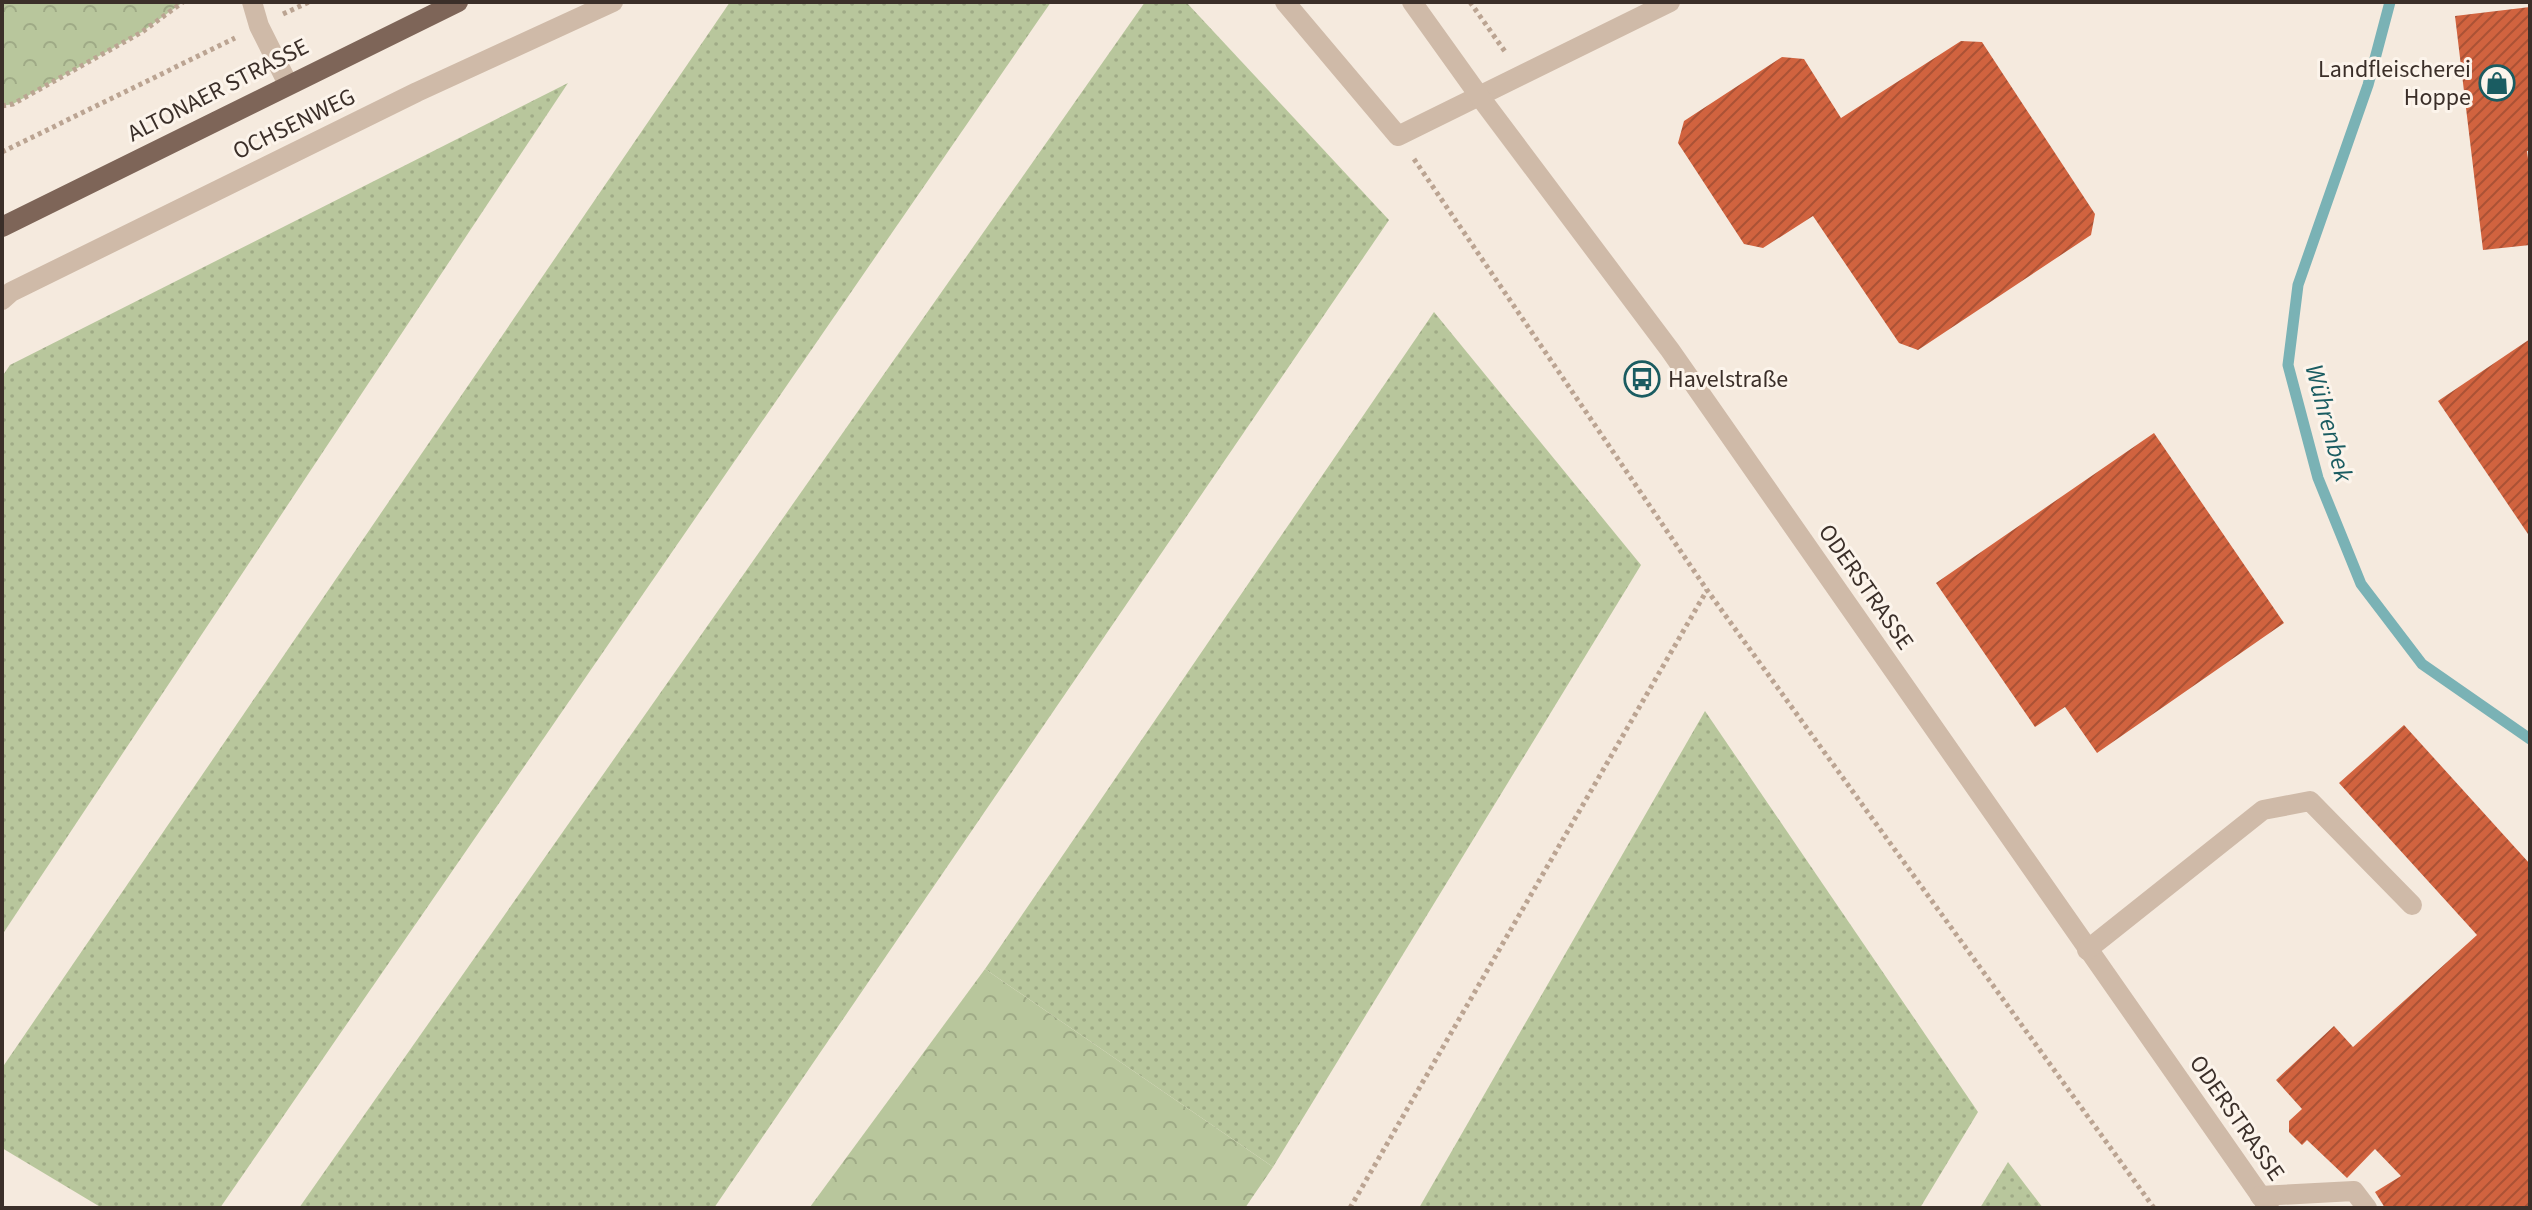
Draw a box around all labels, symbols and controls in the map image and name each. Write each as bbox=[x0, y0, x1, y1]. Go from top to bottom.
street label: ALTONAER STRASSE bbox=[121, 29, 315, 151]
place label: Landfleischerei Hoppe bbox=[2318, 52, 2471, 115]
shop icon: Landfleischerei Hoppe bbox=[2478, 64, 2516, 102]
street label: OCHSENWEG bbox=[227, 79, 361, 169]
bus stop icon: Havelstraße bbox=[1623, 360, 1661, 398]
water label: Wührenbek bbox=[2296, 360, 2363, 487]
place label: Havelstraße bbox=[1668, 362, 1788, 397]
street label: ODERSTRASSE bbox=[1810, 517, 1922, 657]
street label: ODERSTRASSE bbox=[2181, 1048, 2293, 1188]

